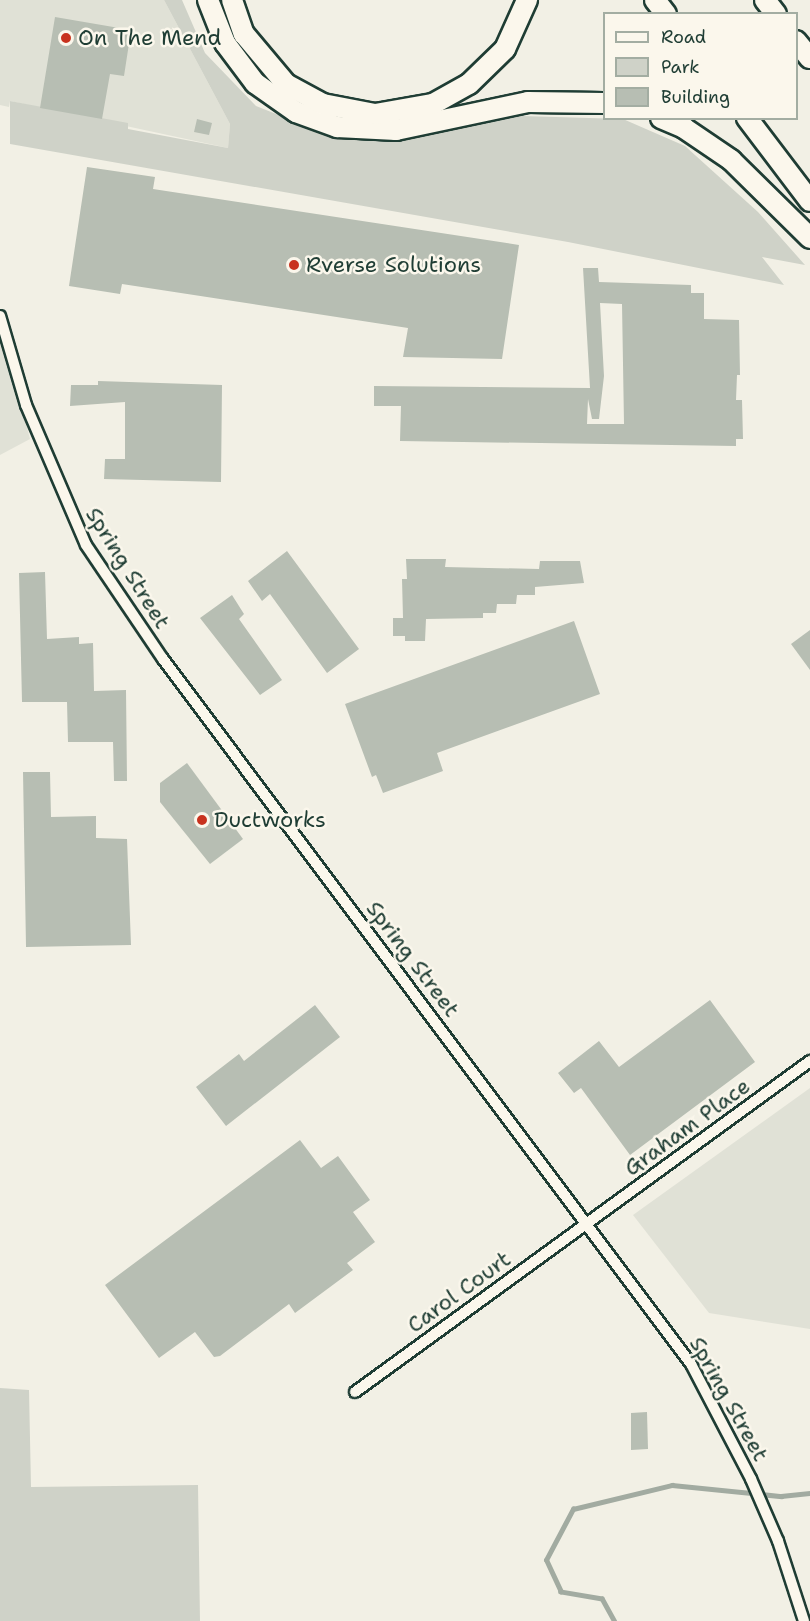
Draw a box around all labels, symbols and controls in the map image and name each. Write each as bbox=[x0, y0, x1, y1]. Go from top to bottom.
legend bbox=[603, 12, 798, 120]
place label: On The Mend bbox=[78, 25, 221, 51]
text: Road bbox=[661, 25, 706, 49]
marker: On The Mend bbox=[59, 31, 73, 45]
text: Park bbox=[661, 55, 700, 79]
text: Building bbox=[661, 85, 730, 109]
place label: Rverse Solutions bbox=[306, 252, 481, 278]
marker: Rverse Solutions bbox=[287, 258, 301, 272]
street label: Spring Street bbox=[80, 502, 176, 634]
place label: Ductworks bbox=[214, 807, 326, 833]
marker: Ductworks bbox=[195, 813, 209, 827]
street label: Spring Street bbox=[361, 896, 465, 1022]
street label: Graham Place bbox=[619, 1073, 755, 1181]
street label: Carol Court bbox=[402, 1246, 516, 1338]
street label: Spring Street bbox=[684, 1332, 774, 1466]

